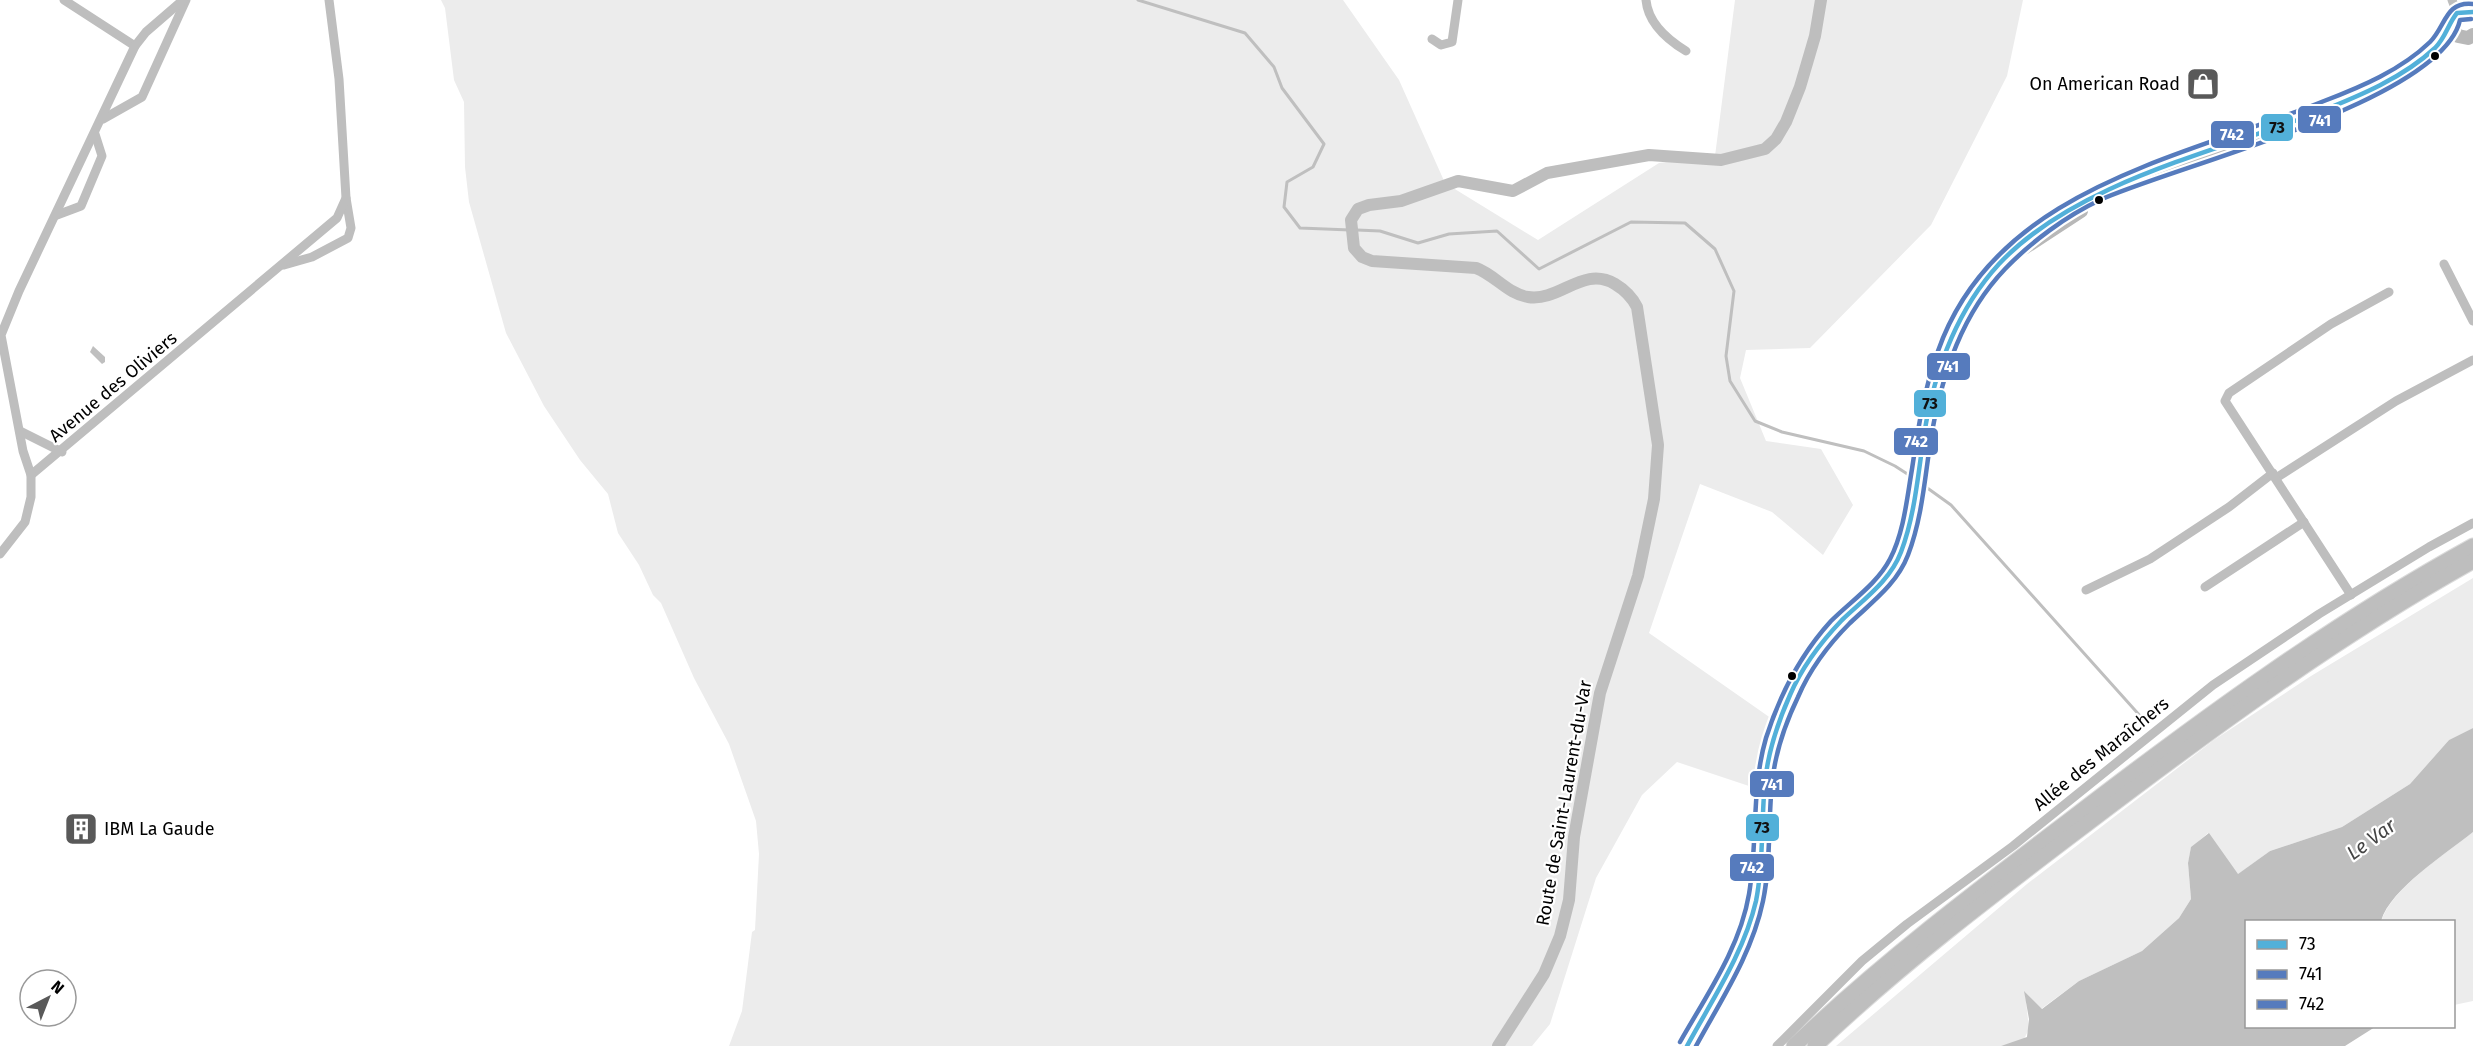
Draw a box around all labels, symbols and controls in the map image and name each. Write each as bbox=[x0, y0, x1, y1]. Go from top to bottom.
unlabelled marker bbox=[2429, 50, 2441, 62]
shop icon: On American Road bbox=[2185, 66, 2221, 102]
place label: On American Road bbox=[2030, 73, 2180, 95]
line badge: 741 bbox=[2297, 105, 2342, 134]
text: 741 bbox=[2309, 111, 2331, 130]
line badge: 73 bbox=[2260, 113, 2294, 142]
text: 73 bbox=[2269, 118, 2285, 137]
line badge: 742 bbox=[2210, 120, 2255, 149]
text: 742 bbox=[2220, 125, 2244, 144]
unlabelled marker bbox=[2093, 194, 2105, 206]
street label: Avenue des Oliviers bbox=[45, 327, 181, 447]
line badge: 741 bbox=[1926, 352, 1971, 381]
text: 741 bbox=[1937, 357, 1959, 376]
line badge: 73 bbox=[1913, 389, 1947, 418]
text: 73 bbox=[1922, 394, 1938, 413]
line badge: 742 bbox=[1893, 427, 1939, 456]
text: 742 bbox=[1904, 432, 1928, 451]
unlabelled marker bbox=[1786, 670, 1798, 682]
street label: Route de Saint-Laurent-du-Var bbox=[1532, 678, 1596, 927]
street label: Allée des Maraîchers bbox=[2029, 693, 2173, 815]
line badge: 741 bbox=[1749, 770, 1795, 798]
text: 741 bbox=[1761, 775, 1783, 794]
building icon: IBM La Gaude bbox=[63, 811, 99, 847]
line badge: 73 bbox=[1745, 813, 1780, 842]
water label: Le Var bbox=[2342, 813, 2401, 865]
place label: IBM La Gaude bbox=[104, 818, 215, 840]
text: 73 bbox=[1754, 818, 1770, 837]
line badge: 742 bbox=[1729, 853, 1775, 882]
text: 742 bbox=[1740, 858, 1764, 877]
legend bbox=[2245, 920, 2455, 1028]
text: 73 bbox=[2299, 933, 2316, 955]
text: 741 bbox=[2299, 963, 2323, 985]
north arrow bbox=[18, 968, 78, 1028]
text: N bbox=[47, 977, 68, 998]
text: 742 bbox=[2299, 993, 2324, 1015]

